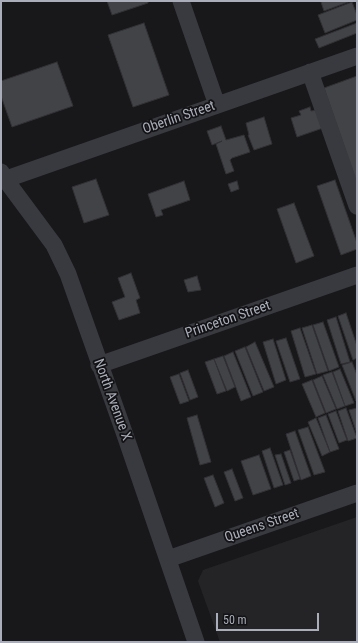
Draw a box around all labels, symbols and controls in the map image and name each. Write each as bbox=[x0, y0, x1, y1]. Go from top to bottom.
street label: Oberlin Street bbox=[141, 98, 217, 138]
street label: Princeton Street bbox=[183, 298, 273, 342]
street label: North Avenue X bbox=[89, 357, 135, 443]
street label: Queens Street bbox=[223, 505, 301, 547]
scale bar bbox=[218, 605, 321, 631]
text: 50 m bbox=[223, 613, 247, 627]

